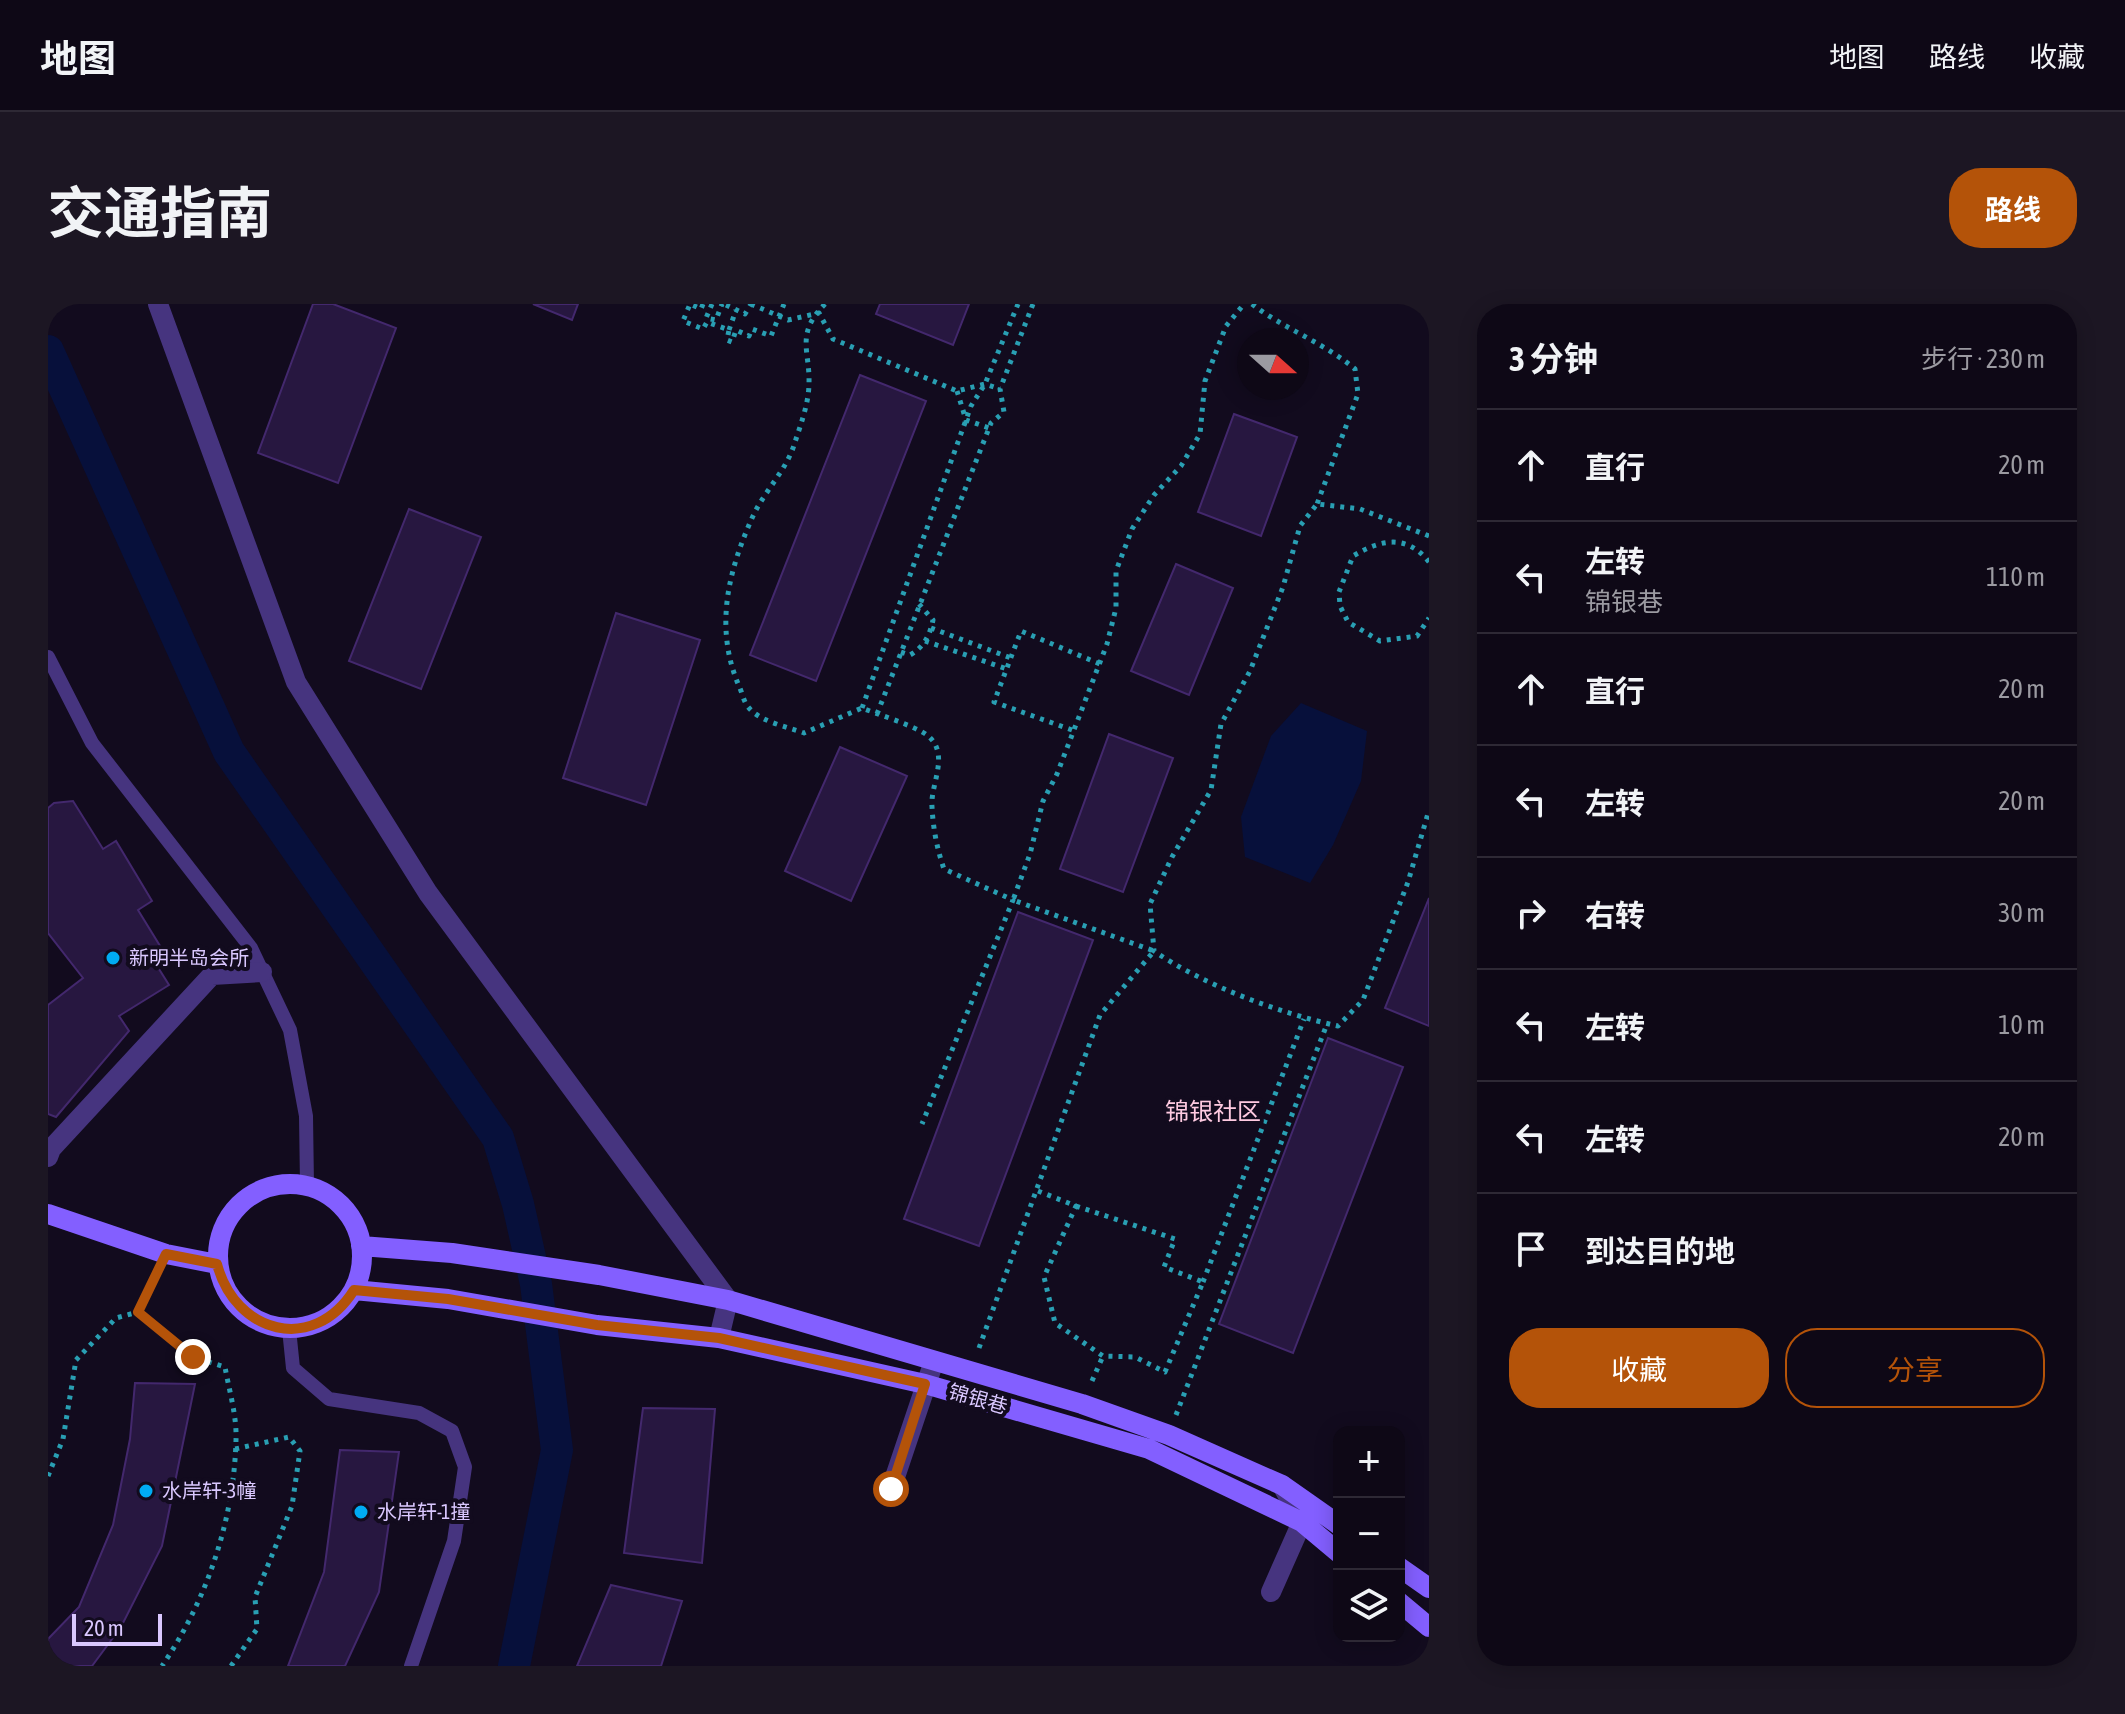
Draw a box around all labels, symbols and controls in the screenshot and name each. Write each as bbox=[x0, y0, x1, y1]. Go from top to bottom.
text: 地图 bbox=[40, 37, 116, 80]
text: 地图 bbox=[1829, 41, 1885, 73]
text: 路线 bbox=[1929, 41, 1985, 73]
text: 收藏 bbox=[2029, 41, 2085, 73]
button: 路线 bbox=[1949, 168, 2077, 248]
text: 交通指南 bbox=[48, 181, 272, 245]
north arrow bbox=[1237, 328, 1309, 400]
text: 3 分钟 bbox=[1509, 339, 1598, 378]
text: 步行 · 230 m bbox=[1921, 344, 2045, 374]
icon: ahead bbox=[1509, 443, 1553, 487]
text: 直行 bbox=[1585, 450, 1645, 484]
text: 20 m bbox=[1998, 450, 2045, 480]
text: 左转 bbox=[1585, 544, 1645, 578]
icon: left bbox=[1509, 555, 1553, 599]
text: 110 m bbox=[1986, 562, 2045, 592]
text: 锦银巷 bbox=[1585, 587, 1663, 617]
icon: ahead bbox=[1509, 667, 1553, 711]
text: 直行 bbox=[1585, 674, 1645, 708]
text: 20 m bbox=[1998, 674, 2045, 704]
icon: left bbox=[1509, 779, 1553, 823]
text: 左转 bbox=[1585, 786, 1645, 820]
text: 20 m bbox=[1998, 786, 2045, 816]
icon: right bbox=[1509, 891, 1553, 935]
text: 右转 bbox=[1585, 898, 1645, 932]
text: 30 m bbox=[1998, 898, 2045, 928]
place label: 新明半岛会所 bbox=[129, 946, 249, 969]
marker: 新明半岛会所 bbox=[104, 949, 122, 967]
icon: left bbox=[1509, 1003, 1553, 1047]
text: 左转 bbox=[1585, 1010, 1645, 1044]
text: 10 m bbox=[1998, 1010, 2045, 1040]
district label: 锦银社区 bbox=[1165, 1098, 1261, 1125]
icon: left bbox=[1509, 1115, 1553, 1159]
text: 左转 bbox=[1585, 1122, 1645, 1156]
text: 20 m bbox=[1998, 1122, 2045, 1152]
icon: arrive bbox=[1509, 1227, 1553, 1271]
text: 到达目的地 bbox=[1585, 1234, 1735, 1268]
button: 收藏 bbox=[1509, 1328, 1769, 1408]
button: 分享 bbox=[1785, 1328, 2045, 1408]
route end bbox=[175, 1339, 211, 1375]
street label: 锦银巷 bbox=[946, 1379, 1010, 1418]
map controls bbox=[1333, 1426, 1405, 1642]
button: + bbox=[1333, 1426, 1405, 1498]
route start bbox=[873, 1471, 909, 1507]
place label: 水岸轩-3幢 bbox=[162, 1479, 256, 1502]
marker: 水岸轩-3幢 bbox=[137, 1482, 155, 1500]
button: − bbox=[1333, 1498, 1405, 1570]
place label: 水岸轩-1撞 bbox=[377, 1500, 470, 1523]
marker: 水岸轩-1撞 bbox=[352, 1503, 370, 1521]
button: layers bbox=[1333, 1570, 1405, 1642]
scale bar bbox=[72, 1610, 162, 1646]
text: 20 m bbox=[84, 1615, 124, 1641]

